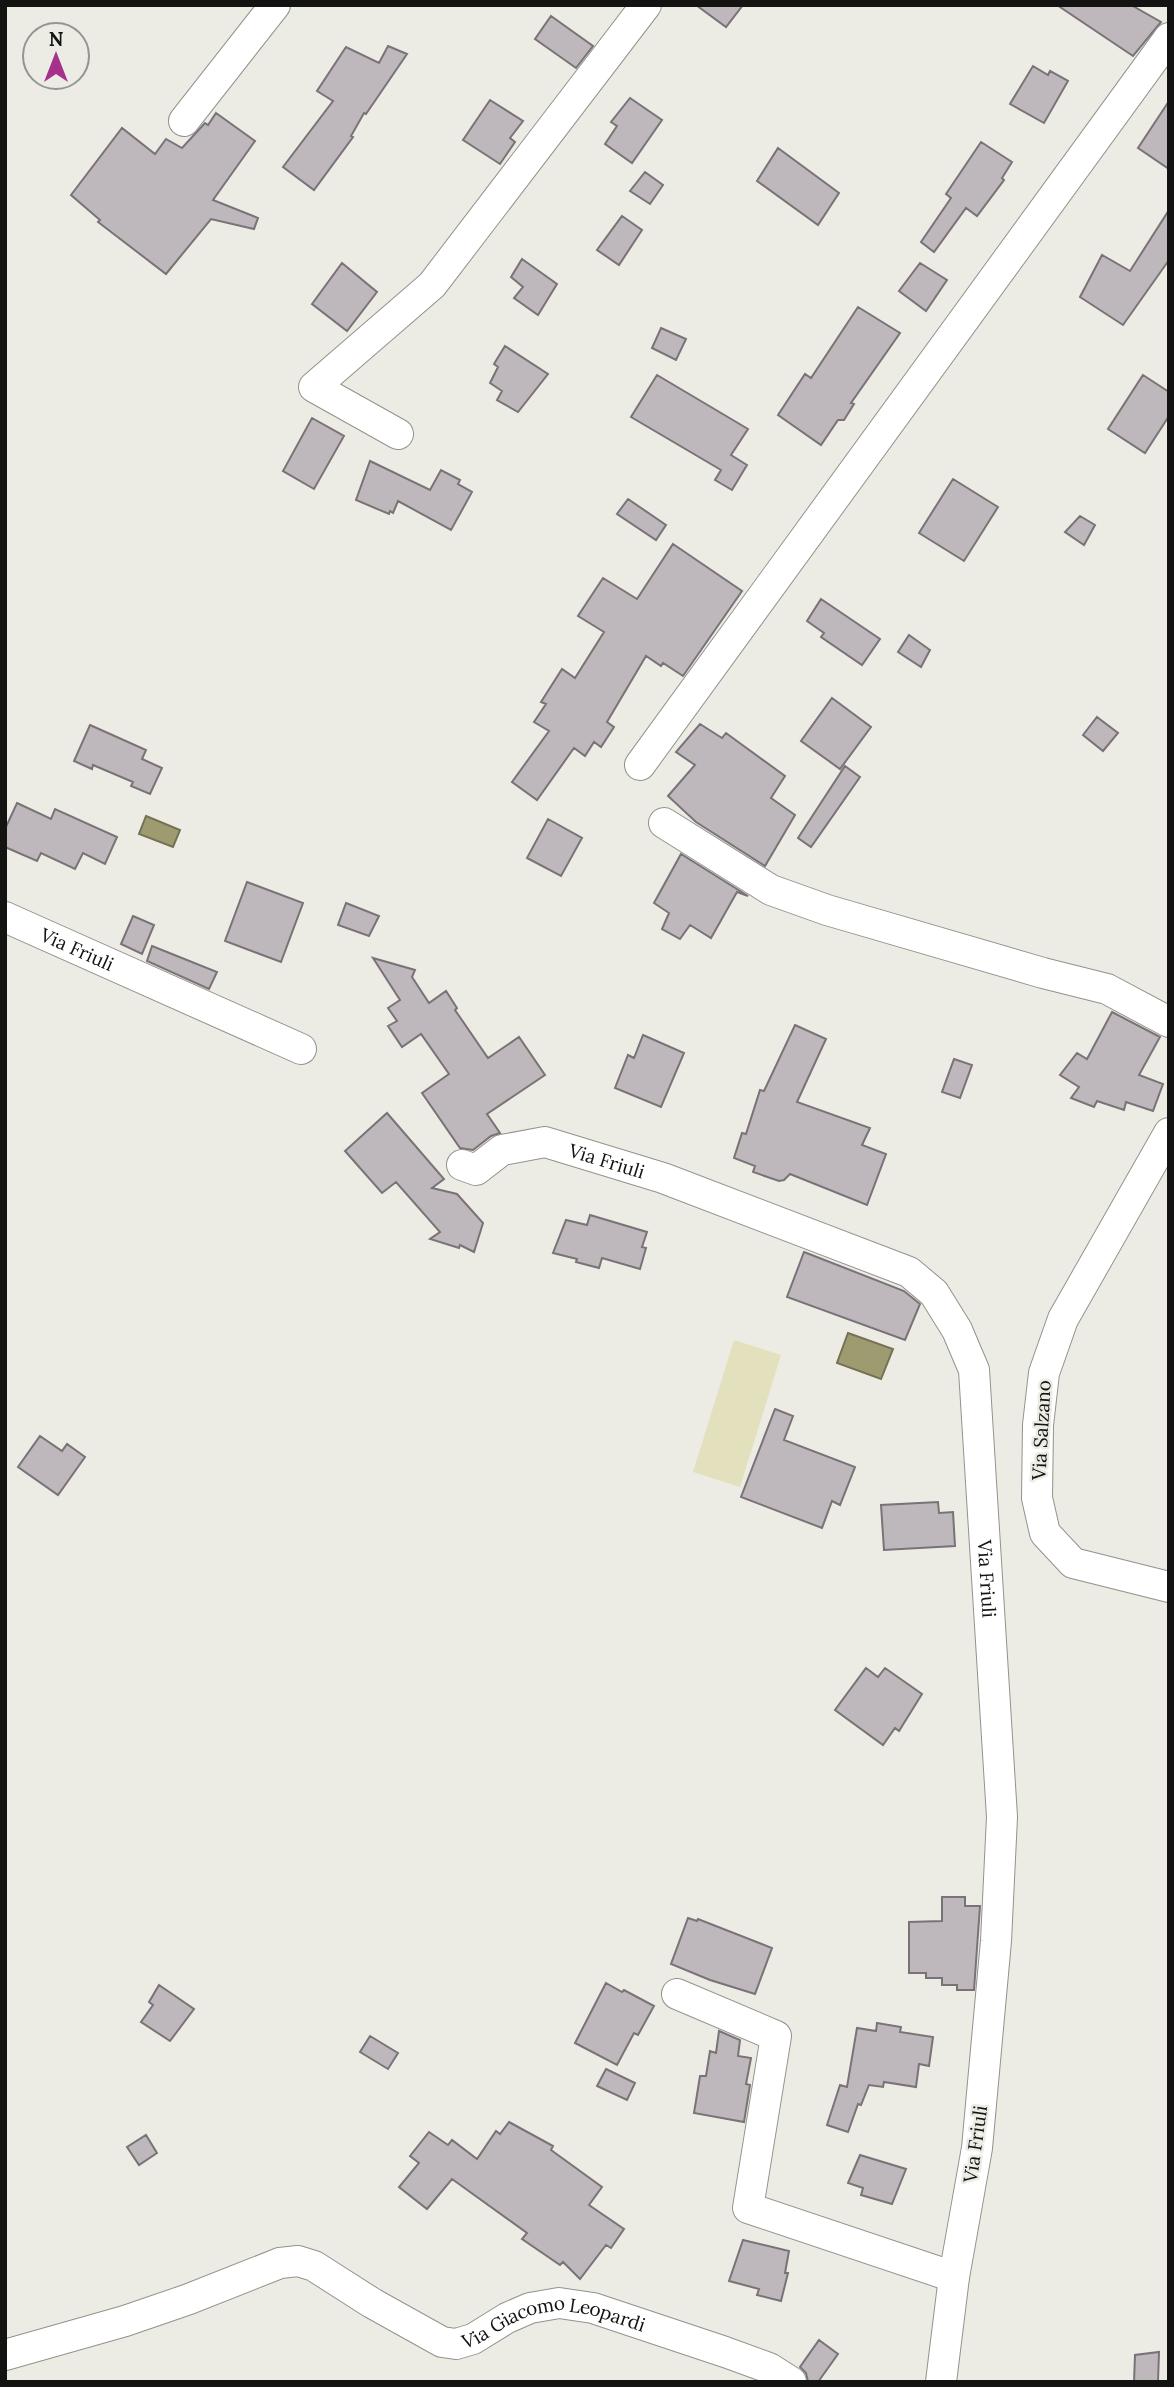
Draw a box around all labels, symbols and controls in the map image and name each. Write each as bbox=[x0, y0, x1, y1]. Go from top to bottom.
north arrow bbox=[21, 21, 91, 91]
text: N bbox=[49, 27, 64, 51]
street label: Via Friuli bbox=[36, 922, 118, 976]
street label: Via Friuli bbox=[565, 1138, 648, 1184]
street label: Via Salzano bbox=[1026, 1379, 1056, 1482]
street label: Via Friuli bbox=[973, 1538, 1001, 1618]
street label: Via Friuli bbox=[958, 2104, 992, 2185]
street label: Via Giacomo Leopardi bbox=[458, 2290, 648, 2354]

